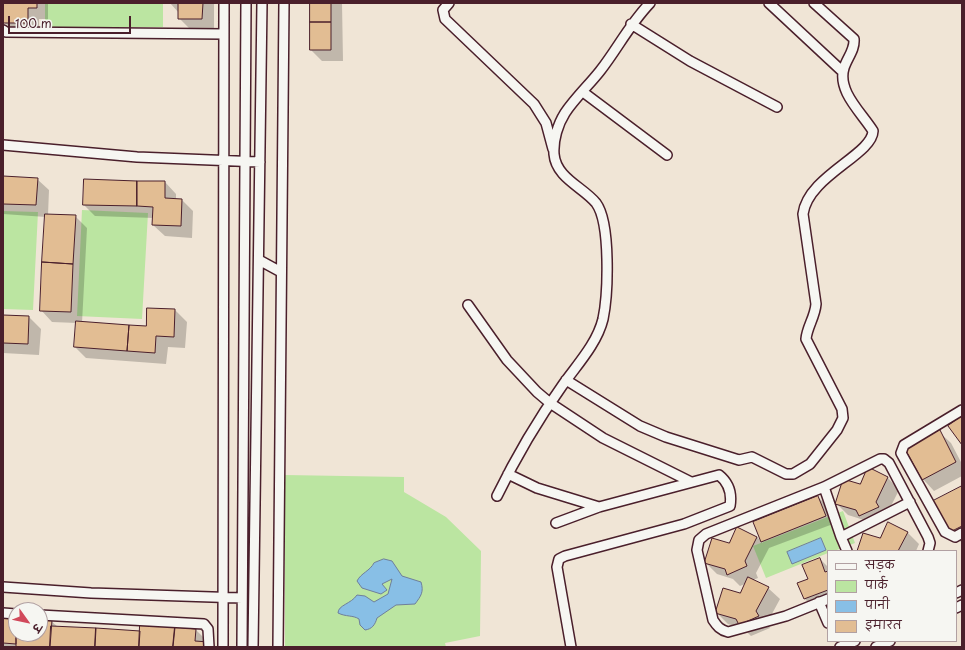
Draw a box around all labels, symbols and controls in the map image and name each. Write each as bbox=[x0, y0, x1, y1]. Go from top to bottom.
scale bar bbox=[10, 8, 133, 34]
text: 100 m bbox=[15, 14, 52, 32]
legend bbox=[827, 550, 957, 642]
text: सड़क bbox=[865, 555, 895, 573]
text: पार्क bbox=[865, 575, 888, 593]
text: पानी bbox=[865, 595, 890, 613]
north arrow bbox=[8, 602, 48, 642]
text: इमारत bbox=[865, 615, 902, 633]
text: उ bbox=[29, 621, 47, 636]

